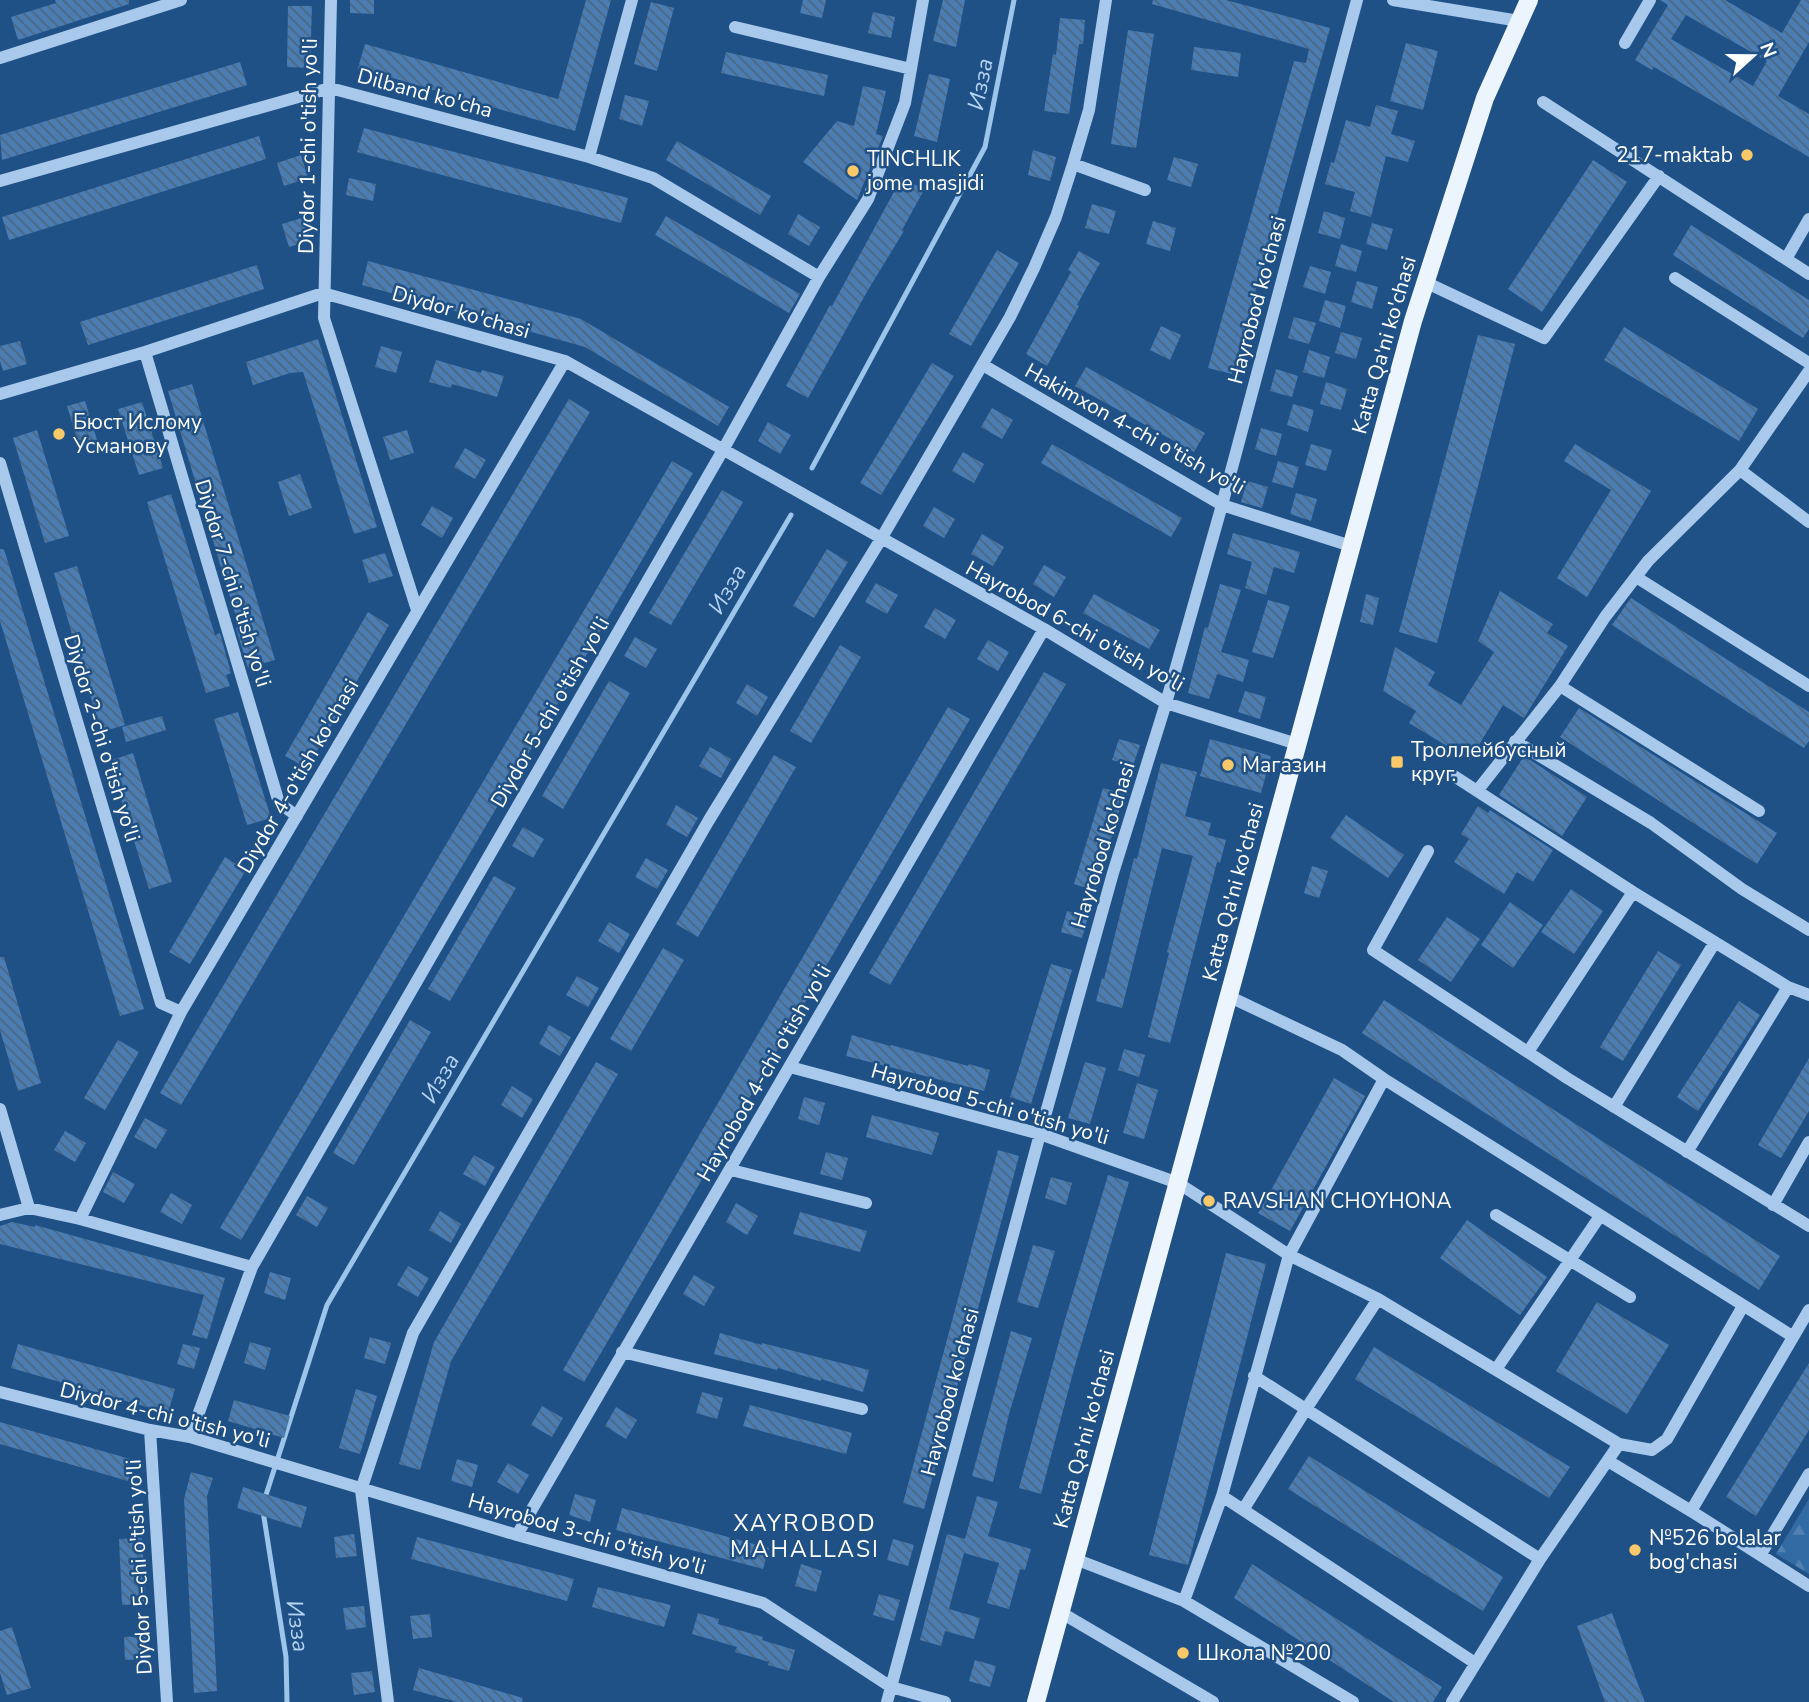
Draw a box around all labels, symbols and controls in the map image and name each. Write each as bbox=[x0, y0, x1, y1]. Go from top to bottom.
north arrow bbox=[1718, 21, 1788, 91]
street label: Diydor 1-chi o'tish yo'li bbox=[292, 38, 324, 254]
text: N bbox=[1753, 39, 1783, 62]
water label: Изза bbox=[960, 55, 1001, 113]
street label: Dilband ko'cha bbox=[354, 61, 496, 125]
place label: 217-maktab bbox=[1616, 141, 1733, 169]
place label: TINCHLIK jome masjidi bbox=[865, 145, 984, 197]
marker: 217-maktab bbox=[1739, 147, 1755, 163]
marker: TINCHLIK jome masjidi bbox=[845, 163, 861, 179]
street label: Hayrobod ko'chasi bbox=[1221, 213, 1293, 387]
street label: Katta Qa'ni ko'chasi bbox=[1345, 253, 1423, 437]
street label: Diydor ko'chasi bbox=[389, 279, 533, 345]
street label: Hakimxon 4-chi o'tish yo'li bbox=[1020, 357, 1250, 501]
place label: Бюст Ислому Усманову bbox=[72, 408, 202, 460]
marker: Бюст Ислому Усманову bbox=[51, 426, 67, 442]
street label: Diydor 7-chi o'tish yo'li bbox=[188, 476, 278, 690]
street label: Hayrobod 6-chi o'tish yo'li bbox=[961, 554, 1189, 698]
water label: Изза bbox=[701, 559, 754, 620]
street label: Diydor 5-chi o'tish yo'li bbox=[484, 612, 616, 812]
street label: Diydor 2-chi o'tish yo'li bbox=[57, 631, 147, 845]
street label: Diydor 4-o'tish ko'chasi bbox=[231, 674, 365, 878]
place label: Троллейбусный круг. bbox=[1411, 736, 1566, 788]
place label: Магазин bbox=[1242, 751, 1327, 779]
marker: Троллейбусный круг. bbox=[1389, 754, 1405, 770]
marker: Магазин bbox=[1220, 757, 1236, 773]
street label: Hayrobod ko'chasi bbox=[1064, 758, 1142, 932]
street label: Katta Qa'ni ko'chasi bbox=[1196, 800, 1270, 984]
street label: Hayrobod 4-chi o'tish yo'li bbox=[690, 959, 838, 1187]
water label: Изза bbox=[414, 1048, 467, 1109]
street label: Hayrobod 5-chi o'tish yo'li bbox=[868, 1057, 1112, 1151]
place label: RAVSHAN CHOYHONA bbox=[1223, 1187, 1451, 1215]
marker: RAVSHAN CHOYHONA bbox=[1201, 1193, 1217, 1209]
street label: Hayrobod ko'chasi bbox=[914, 1305, 986, 1479]
street label: Katta Qa'ni ko'chasi bbox=[1047, 1347, 1121, 1531]
street label: Diydor 4-chi o'tish yo'li bbox=[57, 1375, 273, 1455]
street label: Diydor 5-chi o'tish yo'li bbox=[119, 1459, 159, 1675]
street label: Hayrobod 3-chi o'tish yo'li bbox=[465, 1487, 709, 1581]
district label: XAYROBOD MAHALLASI bbox=[730, 1508, 880, 1565]
place label: №526 bolalar bog'chasi bbox=[1649, 1524, 1781, 1576]
marker: №526 bolalar bog'chasi bbox=[1627, 1542, 1643, 1558]
water label: Изза bbox=[279, 1598, 316, 1654]
place label: Школа №200 bbox=[1197, 1639, 1331, 1667]
marker: Школа №200 bbox=[1175, 1645, 1191, 1661]

